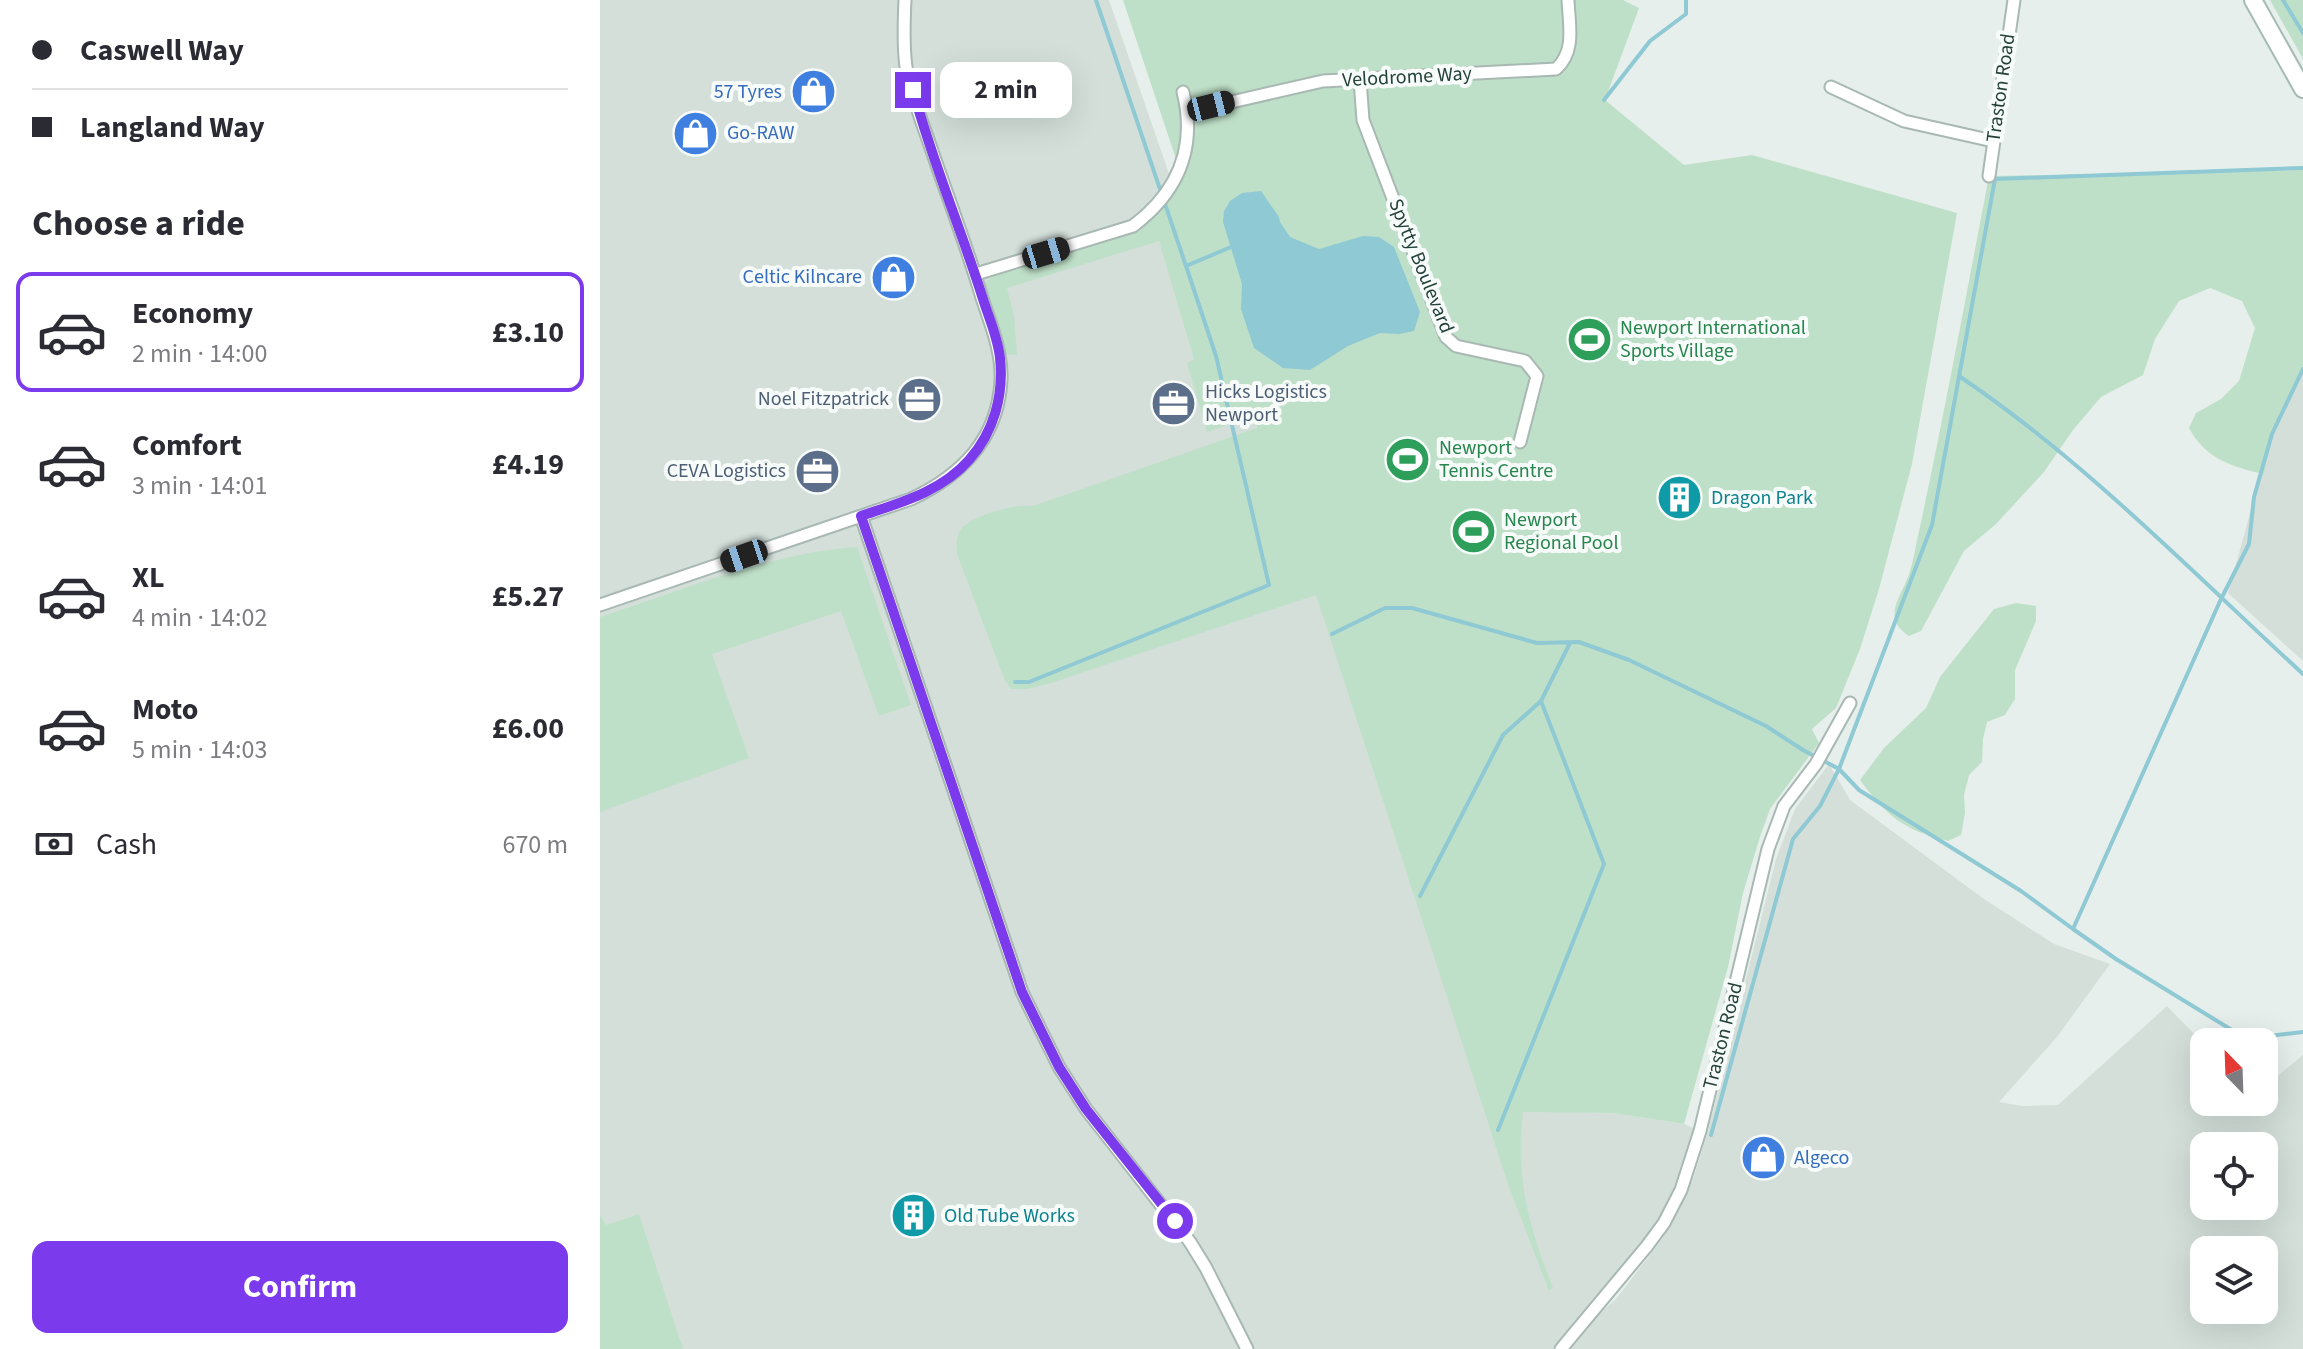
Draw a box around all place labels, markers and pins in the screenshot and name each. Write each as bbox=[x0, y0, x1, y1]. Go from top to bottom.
shop icon: 57 Tyres bbox=[789, 68, 837, 116]
place label: 57 Tyres bbox=[714, 78, 782, 106]
shop icon: Go-RAW bbox=[672, 109, 720, 157]
place label: Go-RAW bbox=[727, 119, 795, 147]
shop icon: Celtic Kilncare bbox=[869, 253, 917, 301]
place label: Celtic Kilncare bbox=[743, 263, 862, 291]
place label: Newport International Sports Village bbox=[1620, 314, 1806, 365]
sports icon: Newport International Sports Village bbox=[1565, 315, 1613, 363]
office icon: Noel Fitzpatrick bbox=[896, 375, 944, 423]
place label: Hicks Logistics Newport bbox=[1205, 378, 1327, 429]
office icon: Hicks Logistics Newport bbox=[1150, 380, 1198, 428]
place label: Noel Fitzpatrick bbox=[758, 385, 889, 413]
place label: Newport Tennis Centre bbox=[1439, 434, 1553, 485]
sports icon: Newport Tennis Centre bbox=[1384, 435, 1432, 483]
office icon: CEVA Logistics bbox=[793, 447, 841, 495]
place label: CEVA Logistics bbox=[667, 457, 786, 485]
building icon: Dragon Park bbox=[1656, 474, 1704, 522]
place label: Dragon Park bbox=[1711, 484, 1813, 512]
place label: Newport Regional Pool bbox=[1504, 506, 1618, 557]
sports icon: Newport Regional Pool bbox=[1449, 508, 1497, 556]
shop icon: Algeco bbox=[1739, 1134, 1787, 1182]
place label: Algeco bbox=[1794, 1144, 1849, 1172]
building icon: Old Tube Works bbox=[889, 1192, 937, 1240]
place label: Old Tube Works bbox=[944, 1202, 1075, 1230]

